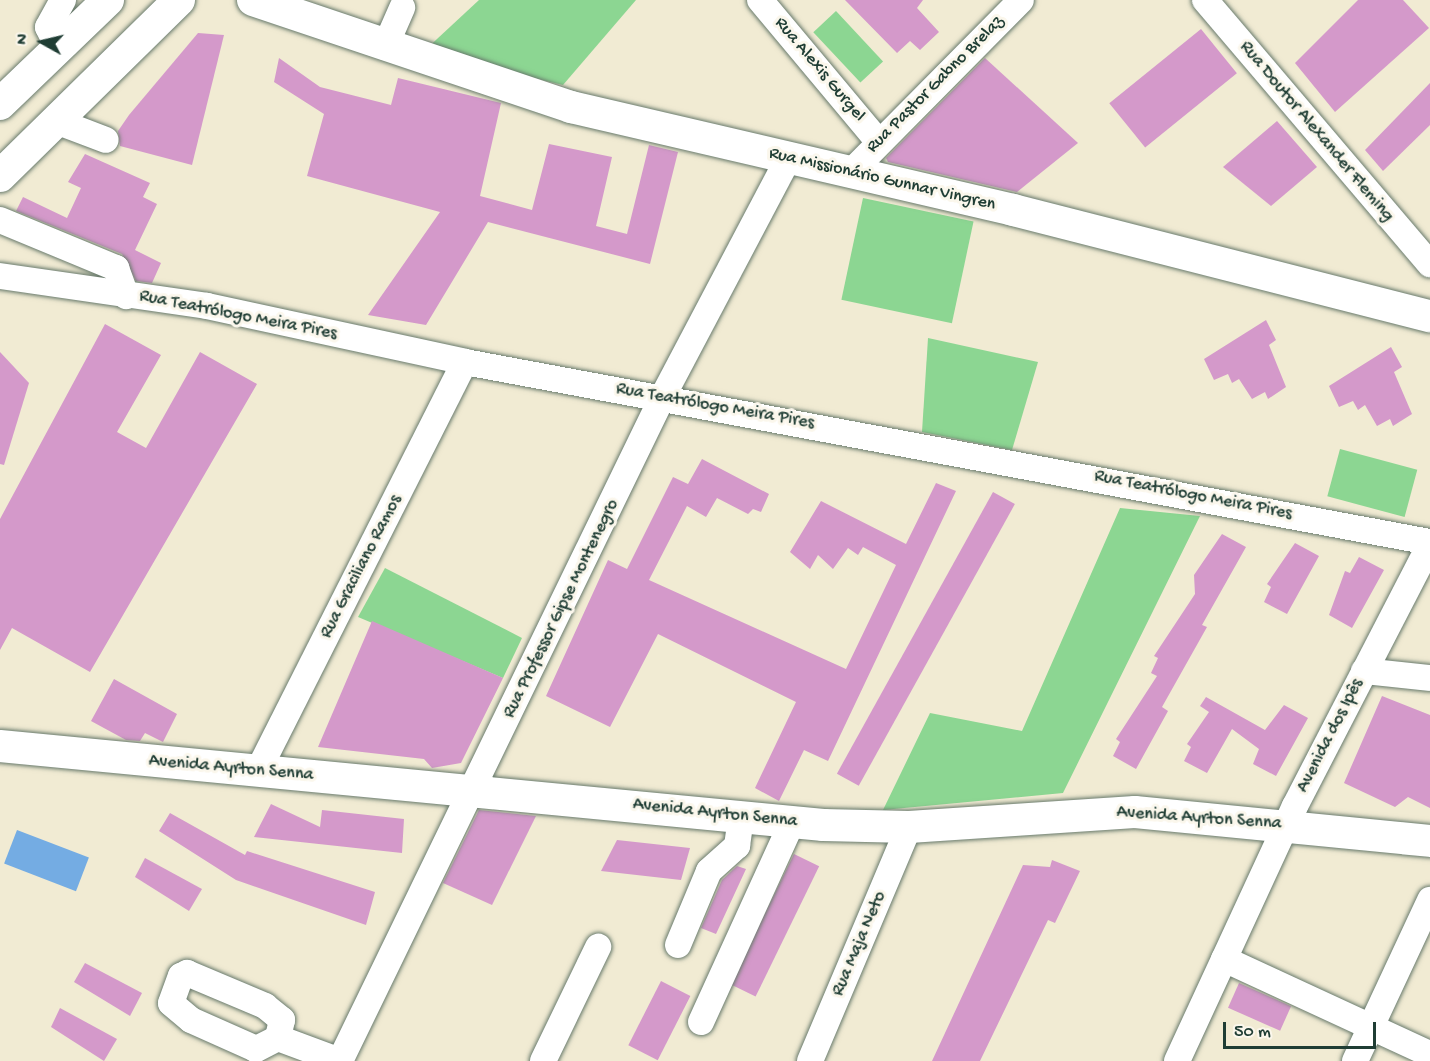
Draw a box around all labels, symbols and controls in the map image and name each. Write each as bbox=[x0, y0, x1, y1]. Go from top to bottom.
north arrow bbox=[12, 12, 72, 72]
street label: Rua Pastor Gabno Brelaz bbox=[863, 12, 1009, 158]
street label: Rua Alexis Gurgel bbox=[769, 13, 869, 127]
text: N bbox=[14, 33, 34, 46]
street label: Rua Doutor Alexander Fleming bbox=[1234, 37, 1398, 227]
street label: Rua Missionário Gunnar Vingren bbox=[767, 143, 997, 217]
street label: Rua Teatrólogo Meira Pires bbox=[137, 286, 339, 346]
street label: Rua Teatrólogo Meira Pires bbox=[614, 379, 816, 435]
street label: Rua Teatrólogo Meira Pires bbox=[1092, 466, 1294, 526]
street label: Rua Graciliano Ramos bbox=[316, 492, 408, 642]
street label: Rua Professor Gipse Montenegro bbox=[499, 496, 625, 722]
street label: Avenida dos Ipês bbox=[1293, 675, 1369, 797]
street label: Avenida Ayrton Senna bbox=[148, 751, 314, 787]
street label: Avenida Ayrton Senna bbox=[632, 795, 798, 833]
street label: Avenida Ayrton Senna bbox=[1116, 802, 1282, 836]
street label: Rua Maja Neto bbox=[828, 888, 892, 1000]
scale bar bbox=[1226, 1010, 1379, 1048]
text: 50 m bbox=[1234, 1022, 1271, 1043]

